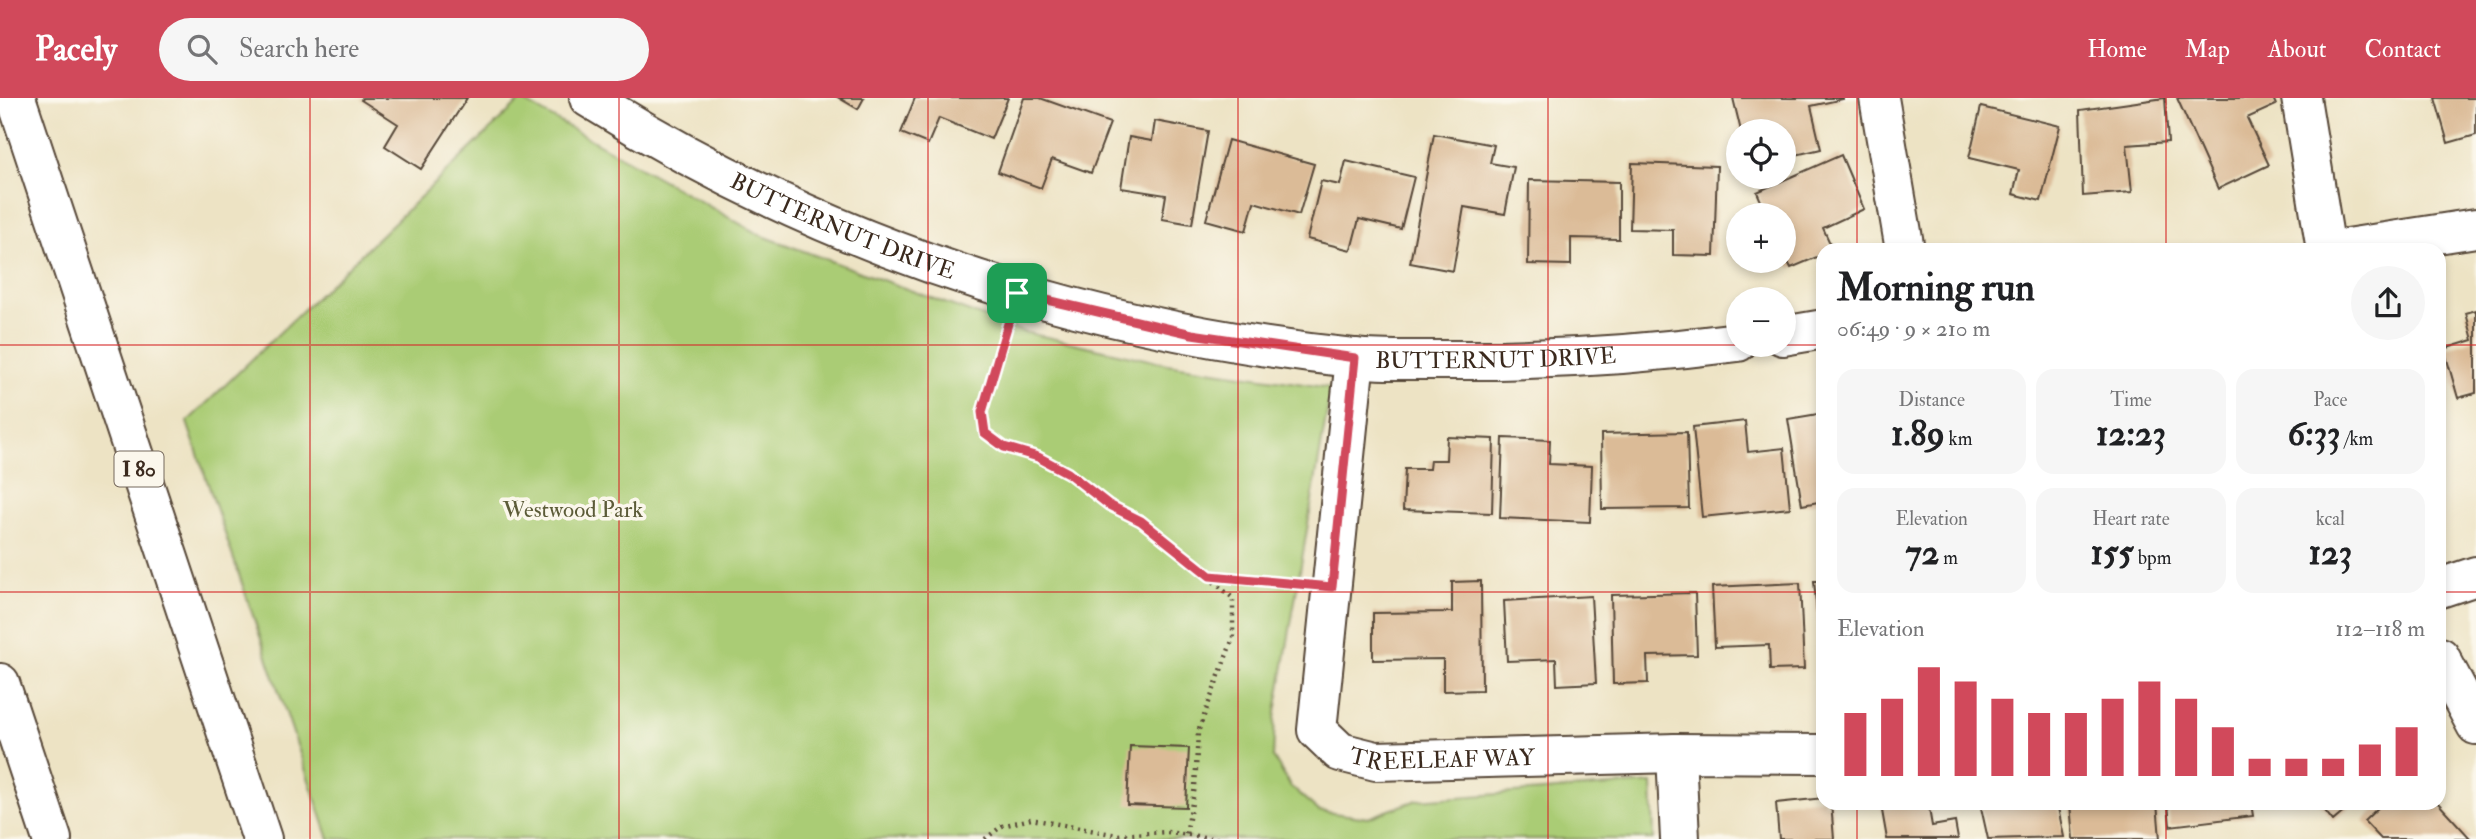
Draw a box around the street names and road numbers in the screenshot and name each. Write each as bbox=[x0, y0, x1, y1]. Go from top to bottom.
street label: BUTTERNUT DRIVE bbox=[726, 166, 959, 286]
street label: BUTTERNUT DRIVE bbox=[1375, 341, 1617, 375]
road number: I 80 bbox=[114, 452, 164, 486]
street label: TREELEAF WAY bbox=[1346, 741, 1537, 777]

